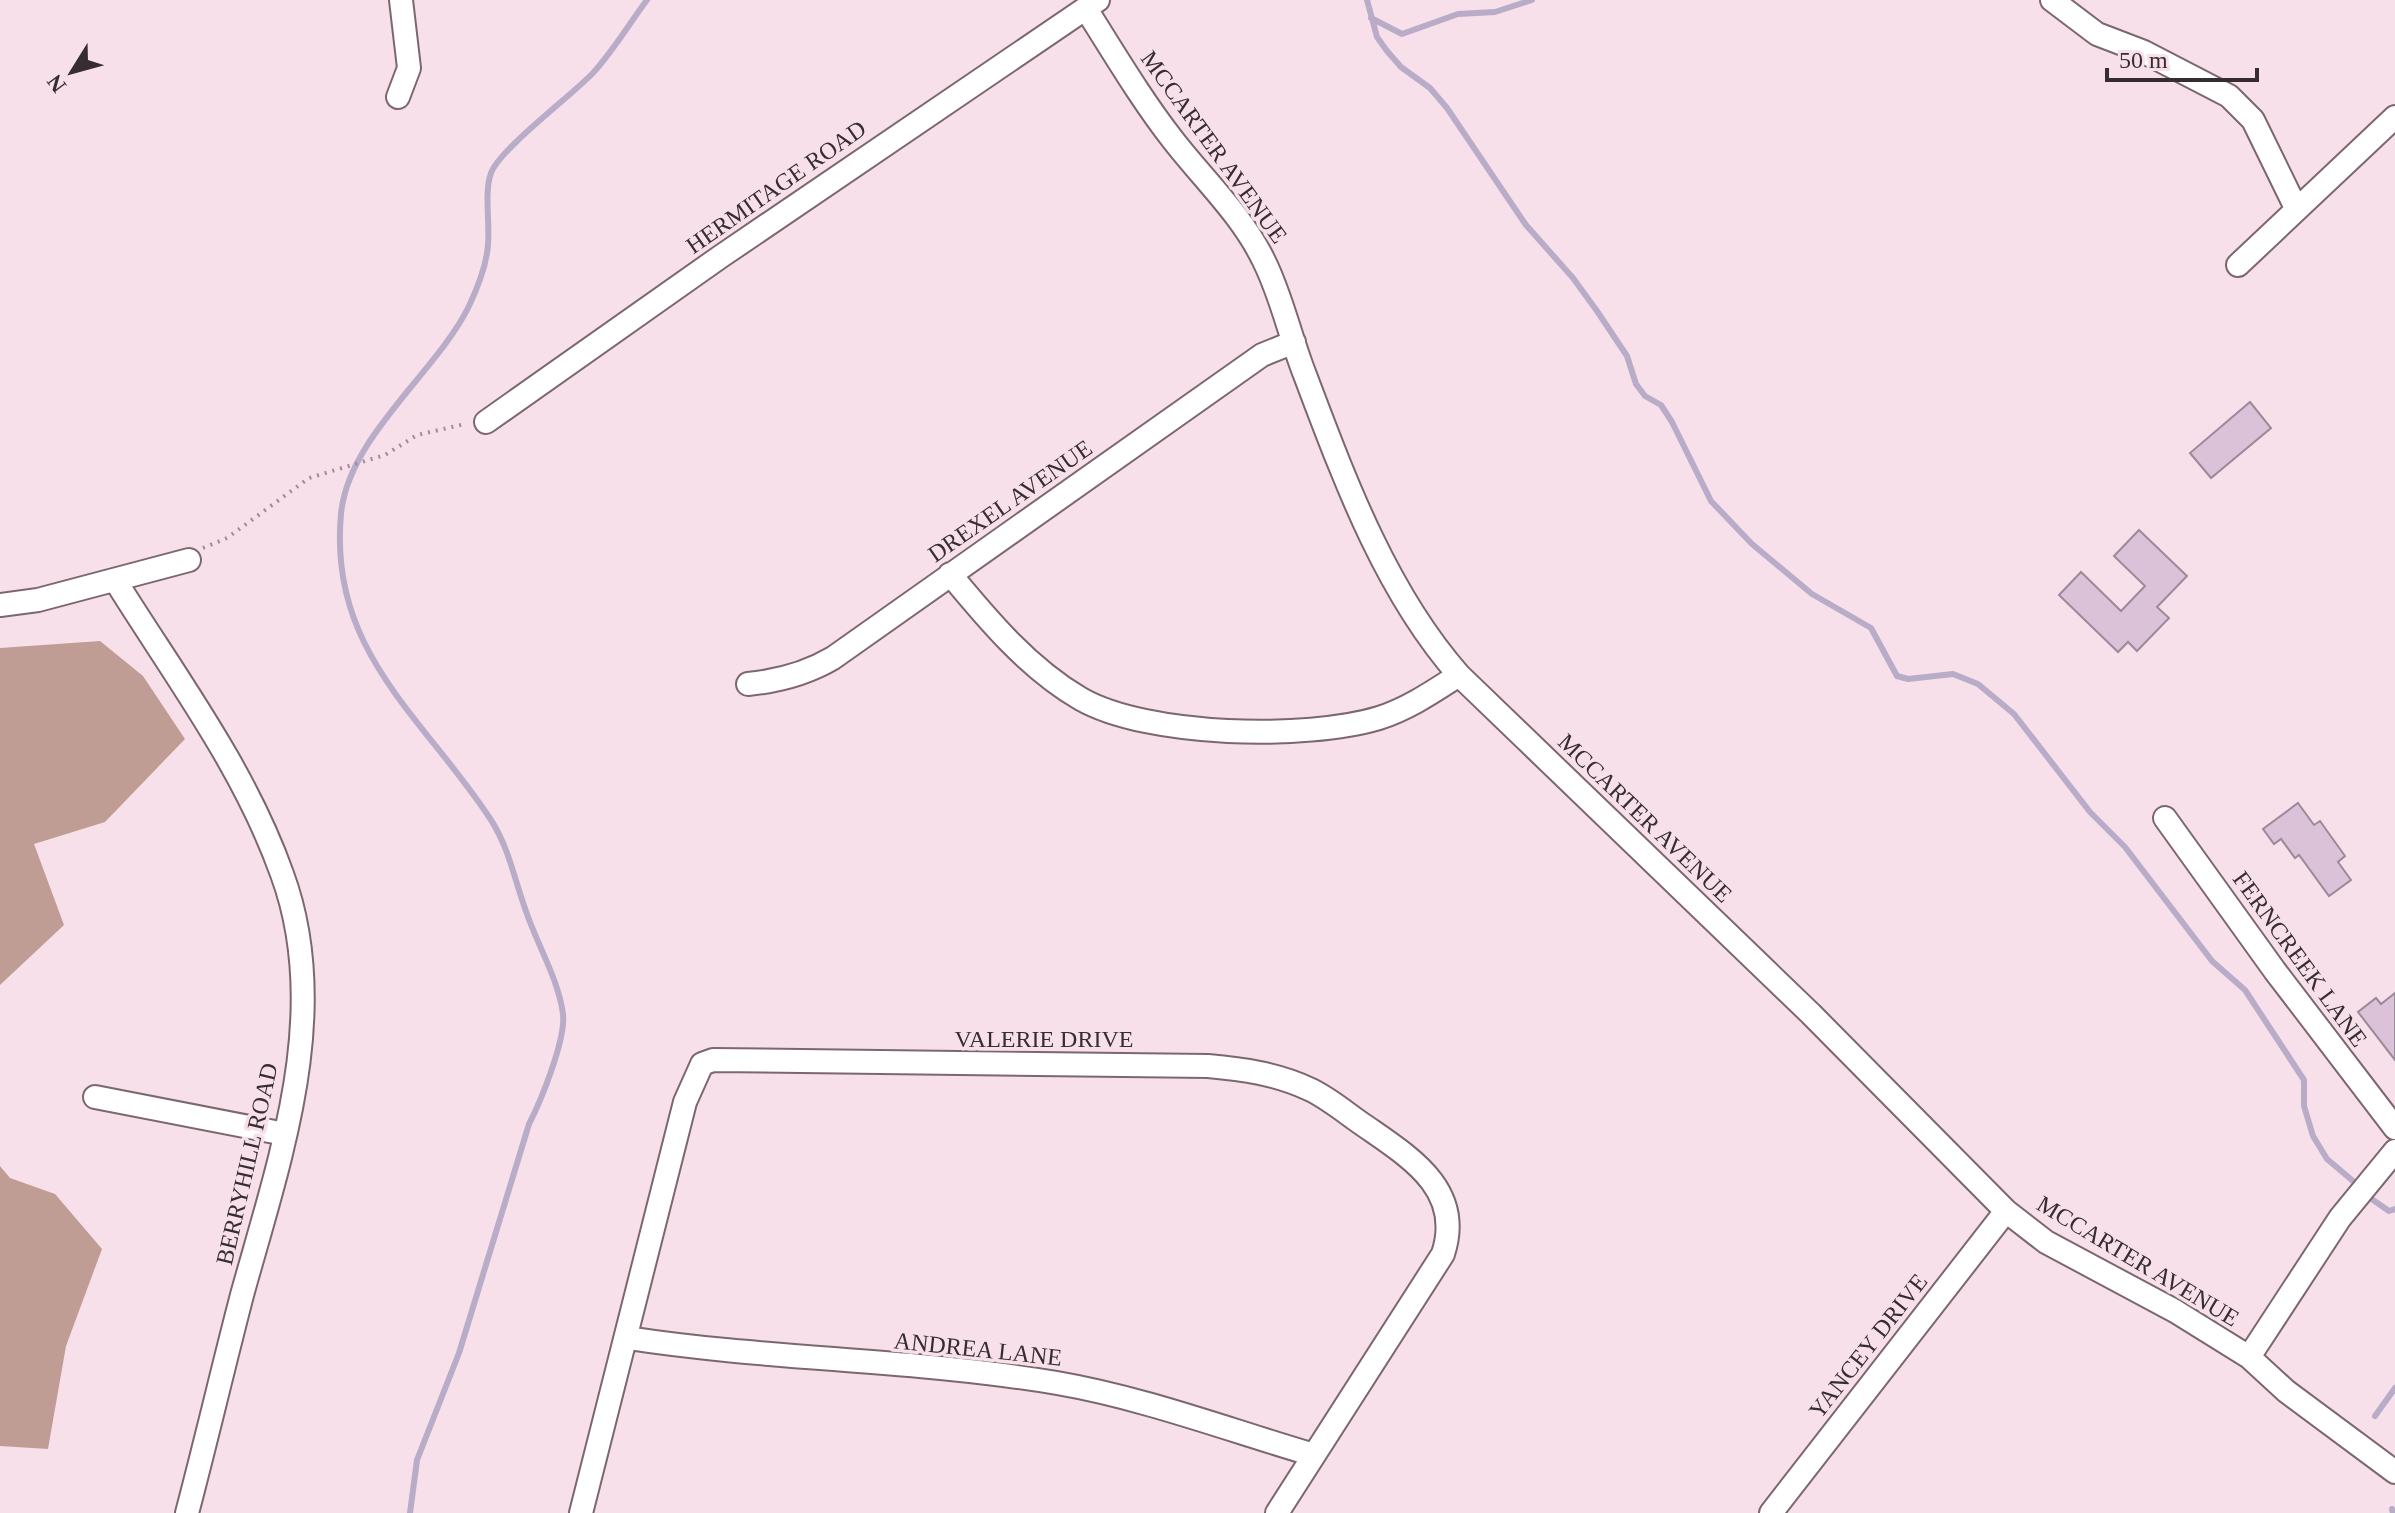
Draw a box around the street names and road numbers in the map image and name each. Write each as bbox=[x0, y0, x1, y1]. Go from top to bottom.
street label: MCCARTER AVENUE bbox=[1136, 46, 1292, 248]
street label: HERMITAGE ROAD bbox=[681, 115, 871, 259]
street label: DREXEL AVENUE bbox=[923, 435, 1097, 567]
street label: MCCARTER AVENUE bbox=[1553, 728, 1737, 908]
street label: FERNCREEK LANE bbox=[2228, 866, 2372, 1052]
street label: VALERIE DRIVE bbox=[955, 1026, 1133, 1052]
street label: BERRYHILL ROAD bbox=[211, 1060, 283, 1268]
street label: MCCARTER AVENUE bbox=[2032, 1190, 2244, 1332]
street label: YANCEY DRIVE bbox=[1804, 1269, 1932, 1423]
street label: ANDREA LANE bbox=[893, 1327, 1063, 1371]

